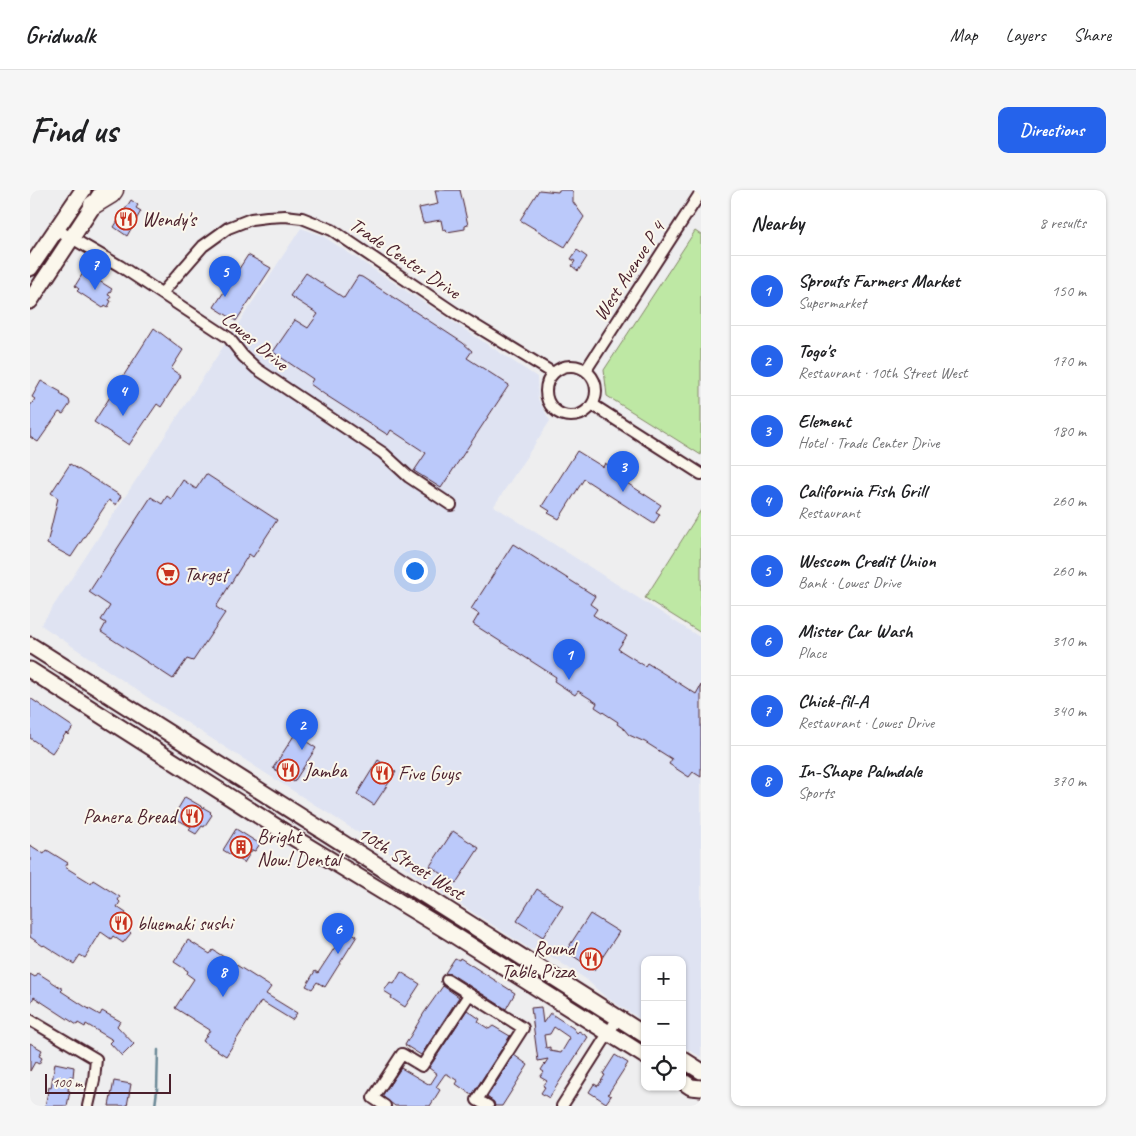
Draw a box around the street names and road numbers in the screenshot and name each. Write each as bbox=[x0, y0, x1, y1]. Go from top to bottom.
street label: Trade Center Drive bbox=[345, 212, 467, 305]
street label: West Avenue P 4 bbox=[588, 215, 671, 325]
street label: Lowes Drive bbox=[217, 306, 295, 377]
street label: 10th Street West bbox=[353, 820, 471, 907]

